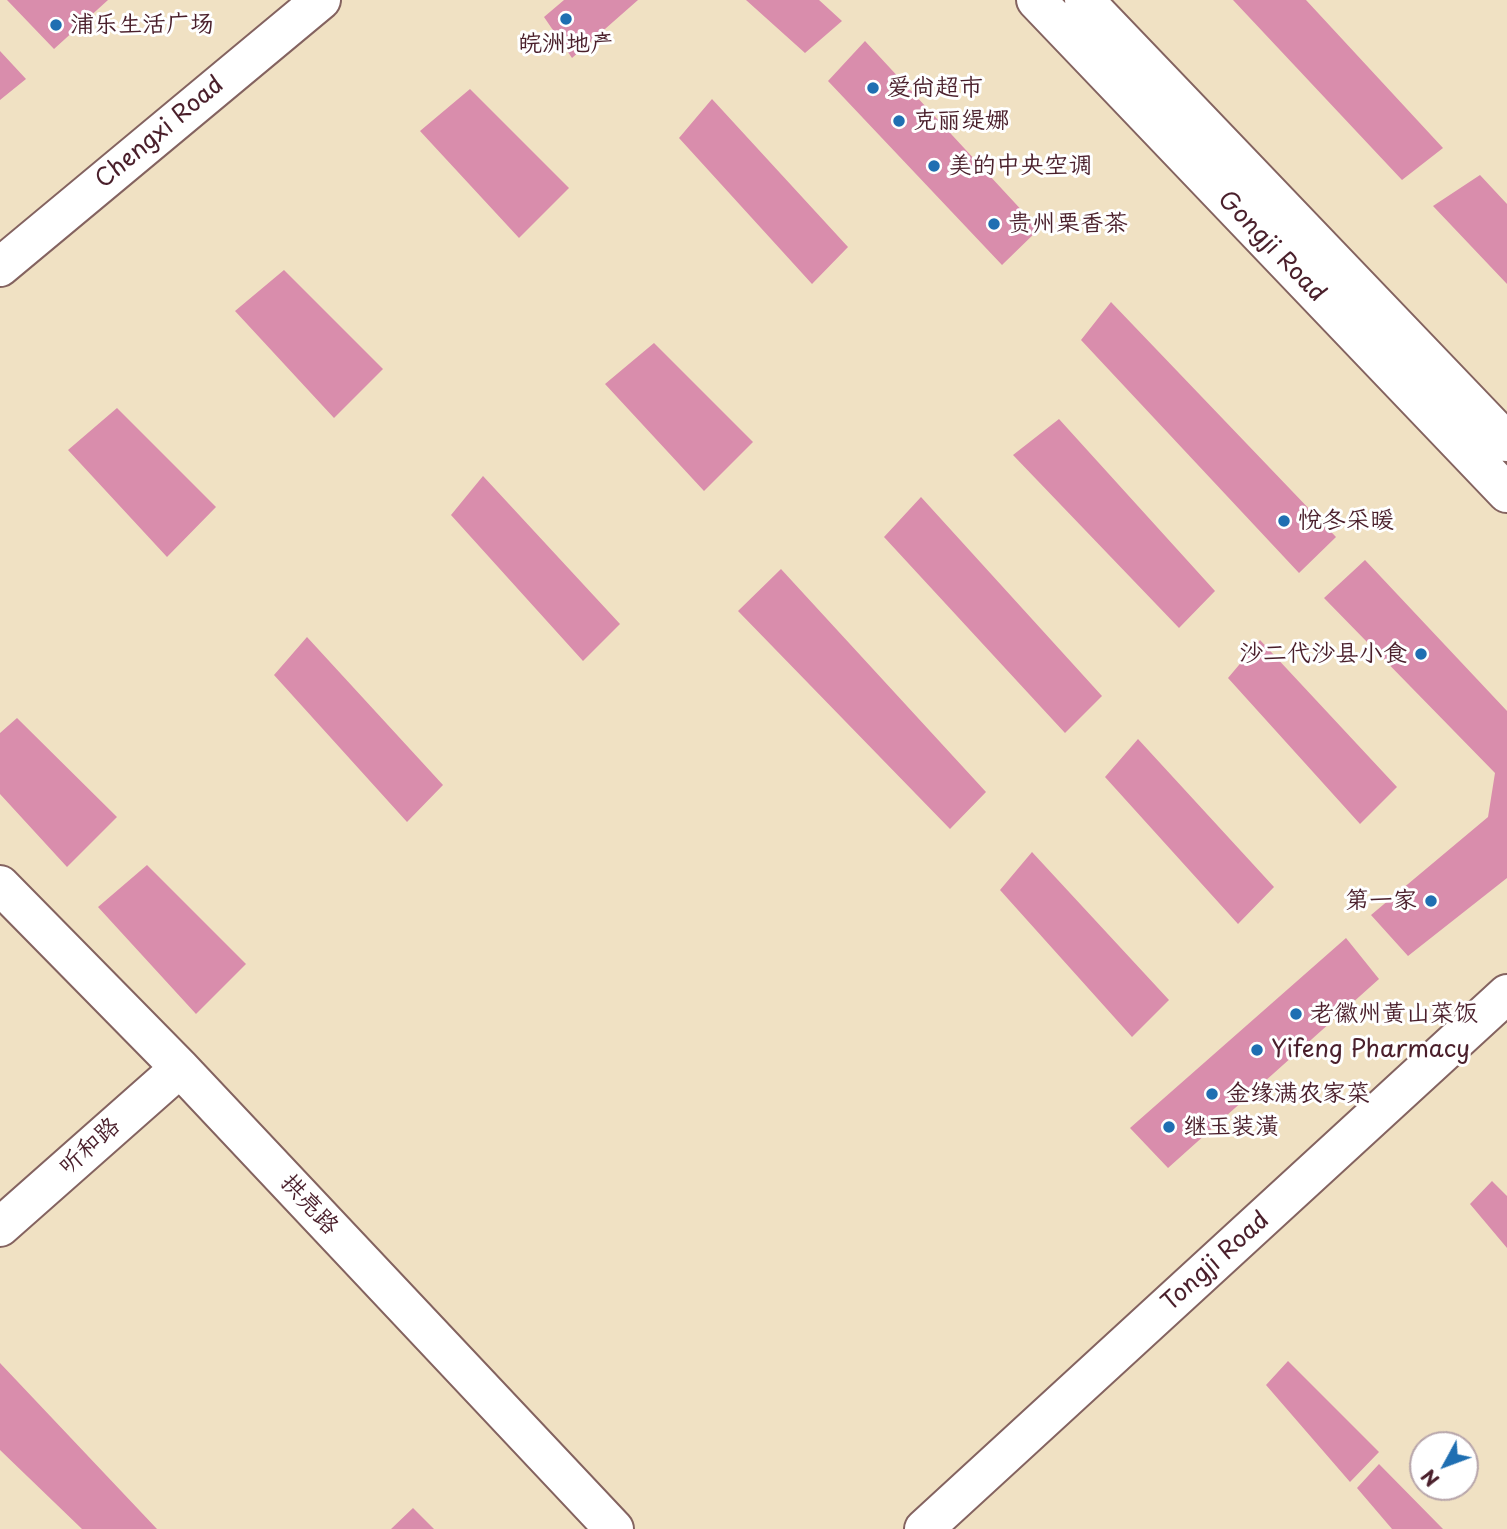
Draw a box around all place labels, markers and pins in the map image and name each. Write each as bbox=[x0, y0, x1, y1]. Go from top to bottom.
place label: 浦乐生活广场 bbox=[70, 11, 214, 39]
marker: 皖洲地产 bbox=[558, 11, 574, 27]
marker: 浦乐生活广场 bbox=[48, 17, 64, 33]
place label: 皖洲地产 bbox=[518, 30, 614, 58]
place label: 爱尚超市 bbox=[887, 74, 983, 102]
marker: 爱尚超市 bbox=[865, 80, 881, 96]
place label: 克丽缇娜 bbox=[913, 107, 1009, 135]
marker: 克丽缇娜 bbox=[891, 113, 907, 129]
place label: 美的中央空调 bbox=[948, 152, 1092, 180]
marker: 美的中央空调 bbox=[926, 158, 942, 174]
place label: 贵州栗香茶 bbox=[1008, 210, 1128, 238]
marker: 贵州栗香茶 bbox=[986, 216, 1002, 232]
place label: 悦冬采暖 bbox=[1298, 507, 1394, 535]
marker: 悦冬采暖 bbox=[1276, 513, 1292, 529]
place label: 沙二代沙县小食 bbox=[1239, 640, 1407, 668]
marker: 沙二代沙县小食 bbox=[1413, 646, 1429, 662]
place label: 第一家 bbox=[1345, 887, 1417, 915]
marker: 第一家 bbox=[1423, 893, 1439, 909]
place label: 老徽州黄山菜饭 bbox=[1310, 1000, 1478, 1028]
marker: 老徽州黄山菜饭 bbox=[1288, 1006, 1304, 1022]
place label: Yifeng Pharmacy bbox=[1271, 1036, 1470, 1064]
marker: Yifeng Pharmacy bbox=[1249, 1042, 1265, 1058]
place label: 金缘满农家菜 bbox=[1226, 1080, 1370, 1108]
marker: 金缘满农家菜 bbox=[1204, 1086, 1220, 1102]
place label: 继玉装潢 bbox=[1183, 1113, 1279, 1141]
marker: 继玉装潢 bbox=[1161, 1119, 1177, 1135]

